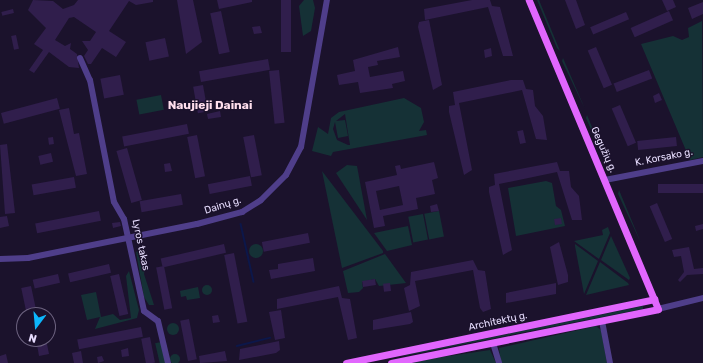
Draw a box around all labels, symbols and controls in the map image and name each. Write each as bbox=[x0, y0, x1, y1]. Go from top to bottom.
district label: Naujieji Dainai bbox=[168, 99, 252, 113]
street label: Gegužių g. bbox=[588, 125, 618, 175]
street label: K. Korsako g. bbox=[634, 147, 694, 169]
street label: Dainų g. bbox=[203, 195, 243, 217]
street label: Lyros takas bbox=[129, 218, 151, 272]
north arrow bbox=[16, 307, 56, 347]
street label: Architektų g. bbox=[467, 310, 529, 334]
text: N bbox=[27, 331, 38, 345]

